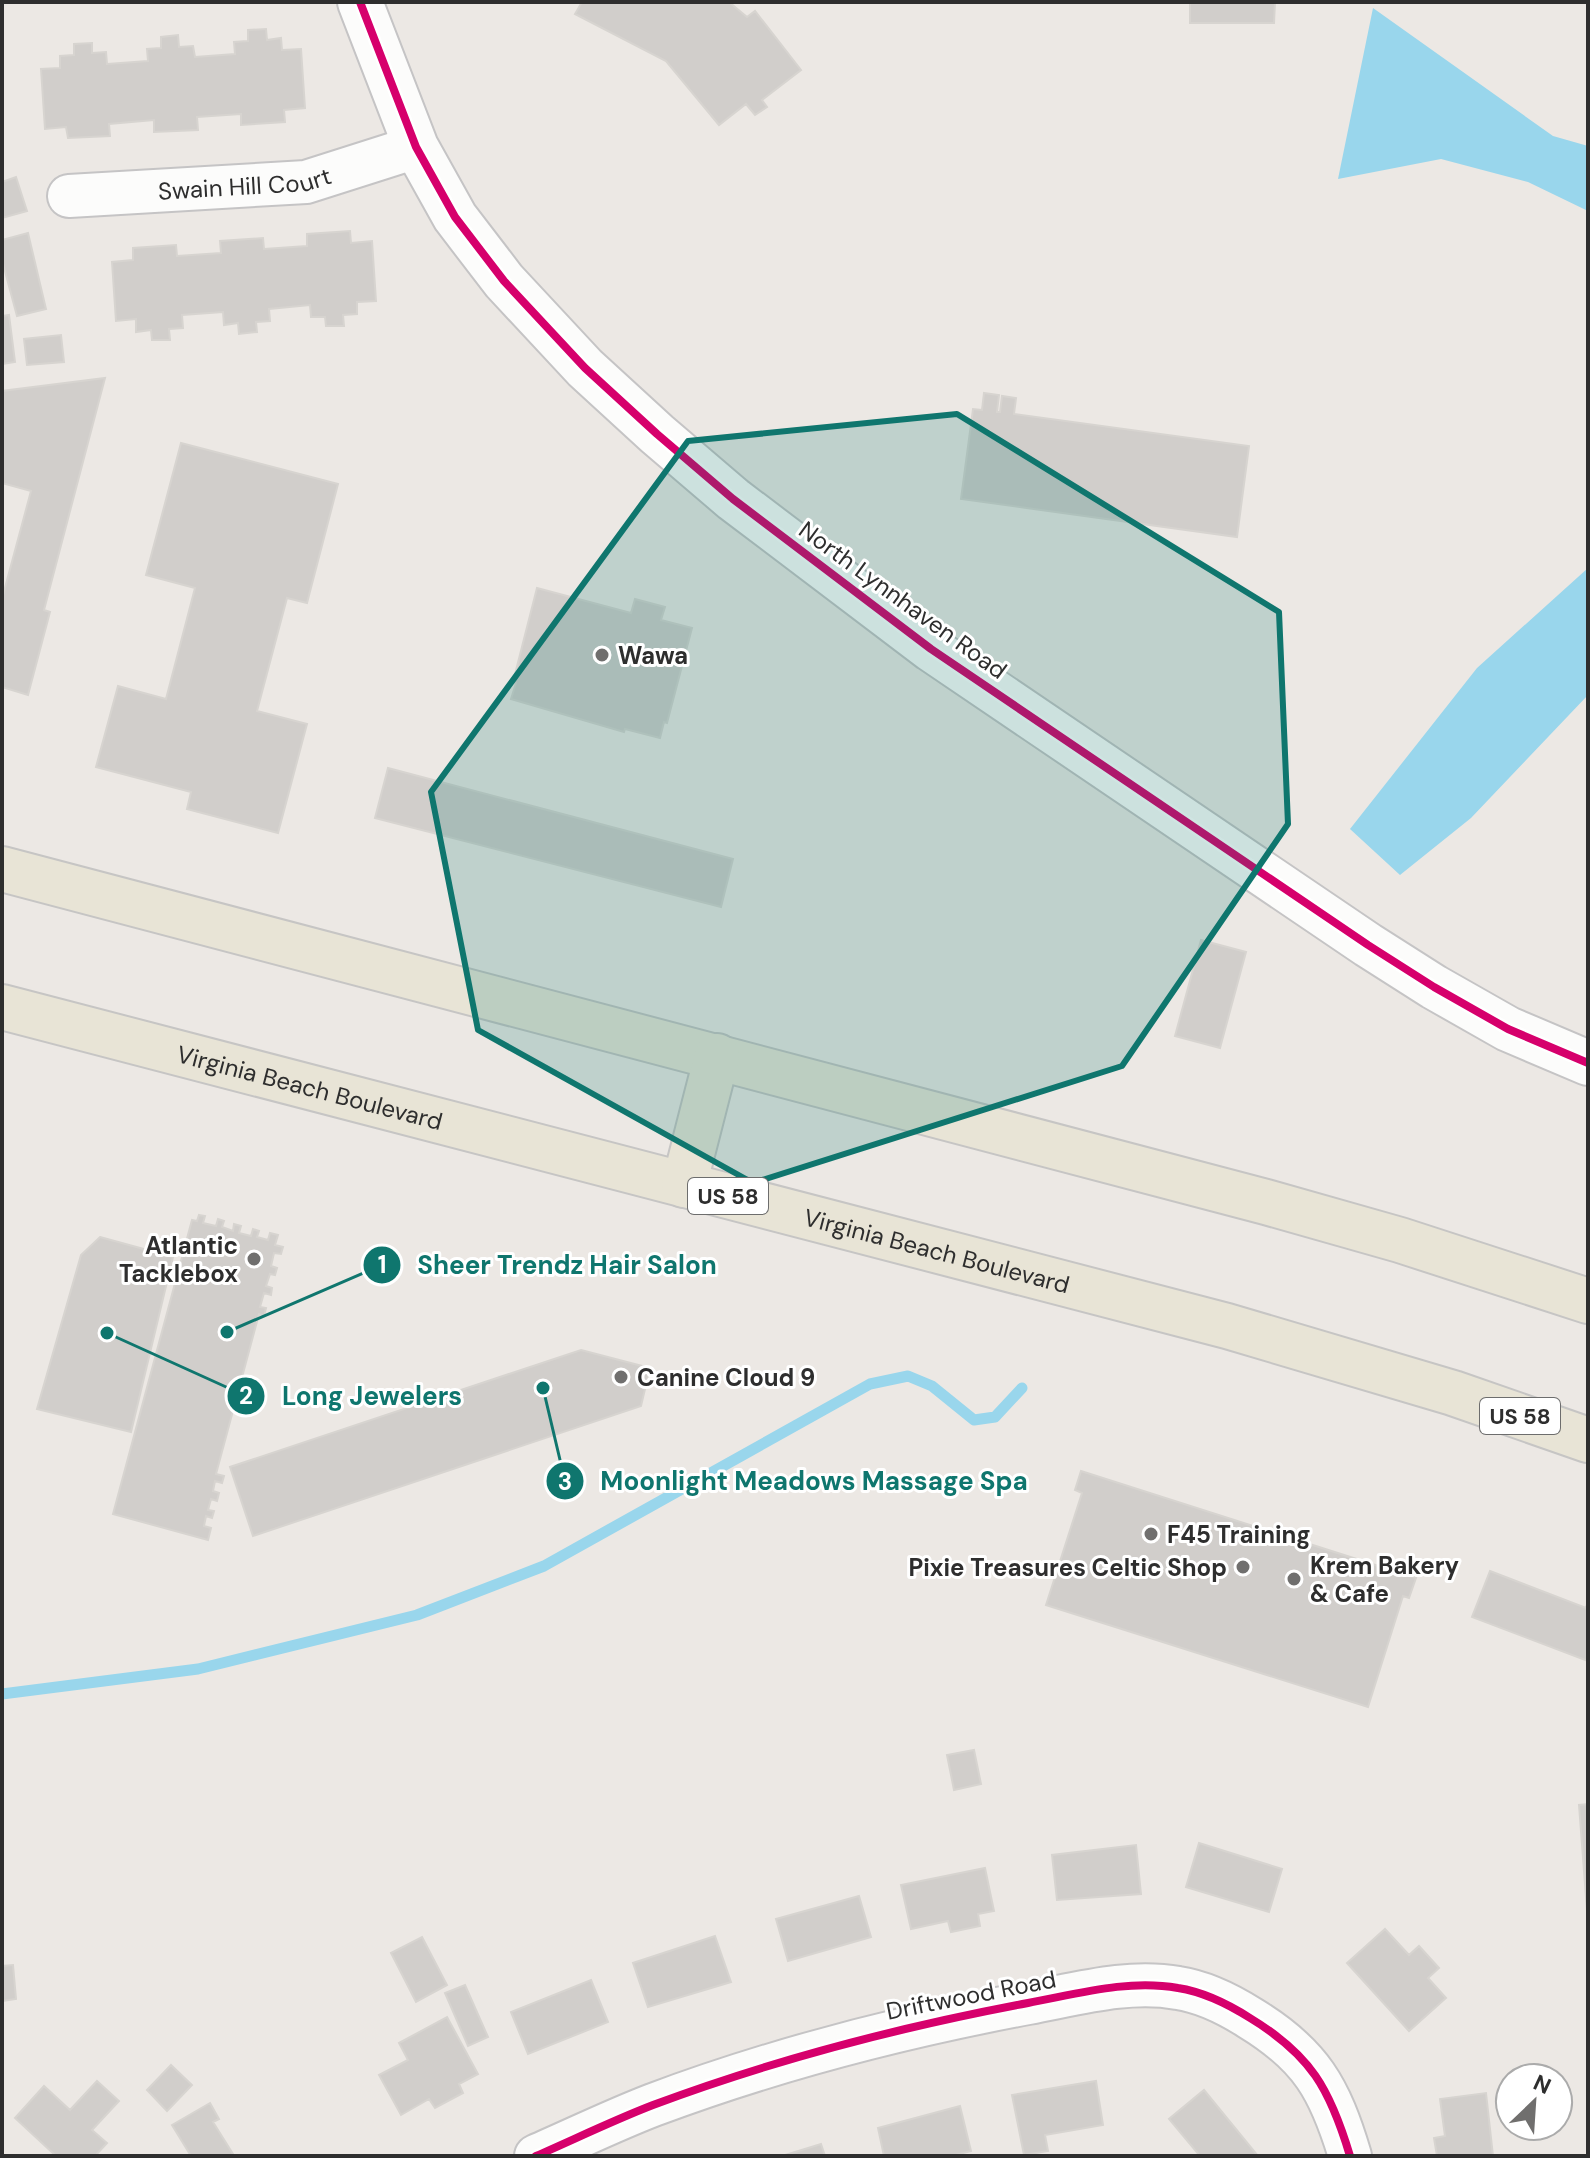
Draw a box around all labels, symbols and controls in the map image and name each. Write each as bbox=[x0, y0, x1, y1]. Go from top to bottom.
street label: Swain Hill Court bbox=[157, 160, 335, 206]
street label: North Lynnhaven Road bbox=[793, 514, 1013, 686]
place label: Wawa bbox=[618, 640, 688, 671]
marker: Wawa bbox=[593, 646, 611, 664]
street label: Virginia Beach Boulevard bbox=[174, 1038, 446, 1137]
road number: US 58 bbox=[688, 1178, 768, 1214]
street label: Virginia Beach Boulevard bbox=[801, 1201, 1073, 1300]
place label: Atlantic Tacklebox bbox=[119, 1230, 238, 1289]
callout: Sheer Trendz Hair Salon bbox=[362, 1240, 733, 1290]
text: Sheer Trendz Hair Salon bbox=[417, 1248, 717, 1282]
text: 1 bbox=[378, 1249, 386, 1280]
marker: Atlantic Tacklebox bbox=[245, 1250, 263, 1268]
place label: Canine Cloud 9 bbox=[637, 1362, 815, 1393]
marker: Canine Cloud 9 bbox=[612, 1368, 630, 1386]
callout: Long Jewelers bbox=[226, 1371, 478, 1421]
text: Long Jewelers bbox=[282, 1379, 462, 1413]
text: 2 bbox=[239, 1380, 253, 1411]
road number: US 58 bbox=[1480, 1398, 1560, 1434]
callout: Moonlight Meadows Massage Spa bbox=[545, 1456, 1044, 1506]
text: Moonlight Meadows Massage Spa bbox=[600, 1464, 1028, 1498]
text: 3 bbox=[558, 1466, 572, 1497]
place label: F45 Training bbox=[1167, 1519, 1311, 1550]
marker: F45 Training bbox=[1142, 1525, 1160, 1543]
place label: Krem Bakery & Cafe bbox=[1310, 1550, 1459, 1609]
place label: Pixie Treasures Celtic Shop bbox=[909, 1552, 1227, 1583]
marker: Pixie Treasures Celtic Shop bbox=[1234, 1558, 1252, 1576]
marker: Krem Bakery & Cafe bbox=[1285, 1570, 1303, 1588]
street label: Driftwood Road bbox=[883, 1963, 1059, 2027]
north arrow bbox=[1494, 2062, 1574, 2142]
text: N bbox=[1529, 2068, 1556, 2101]

